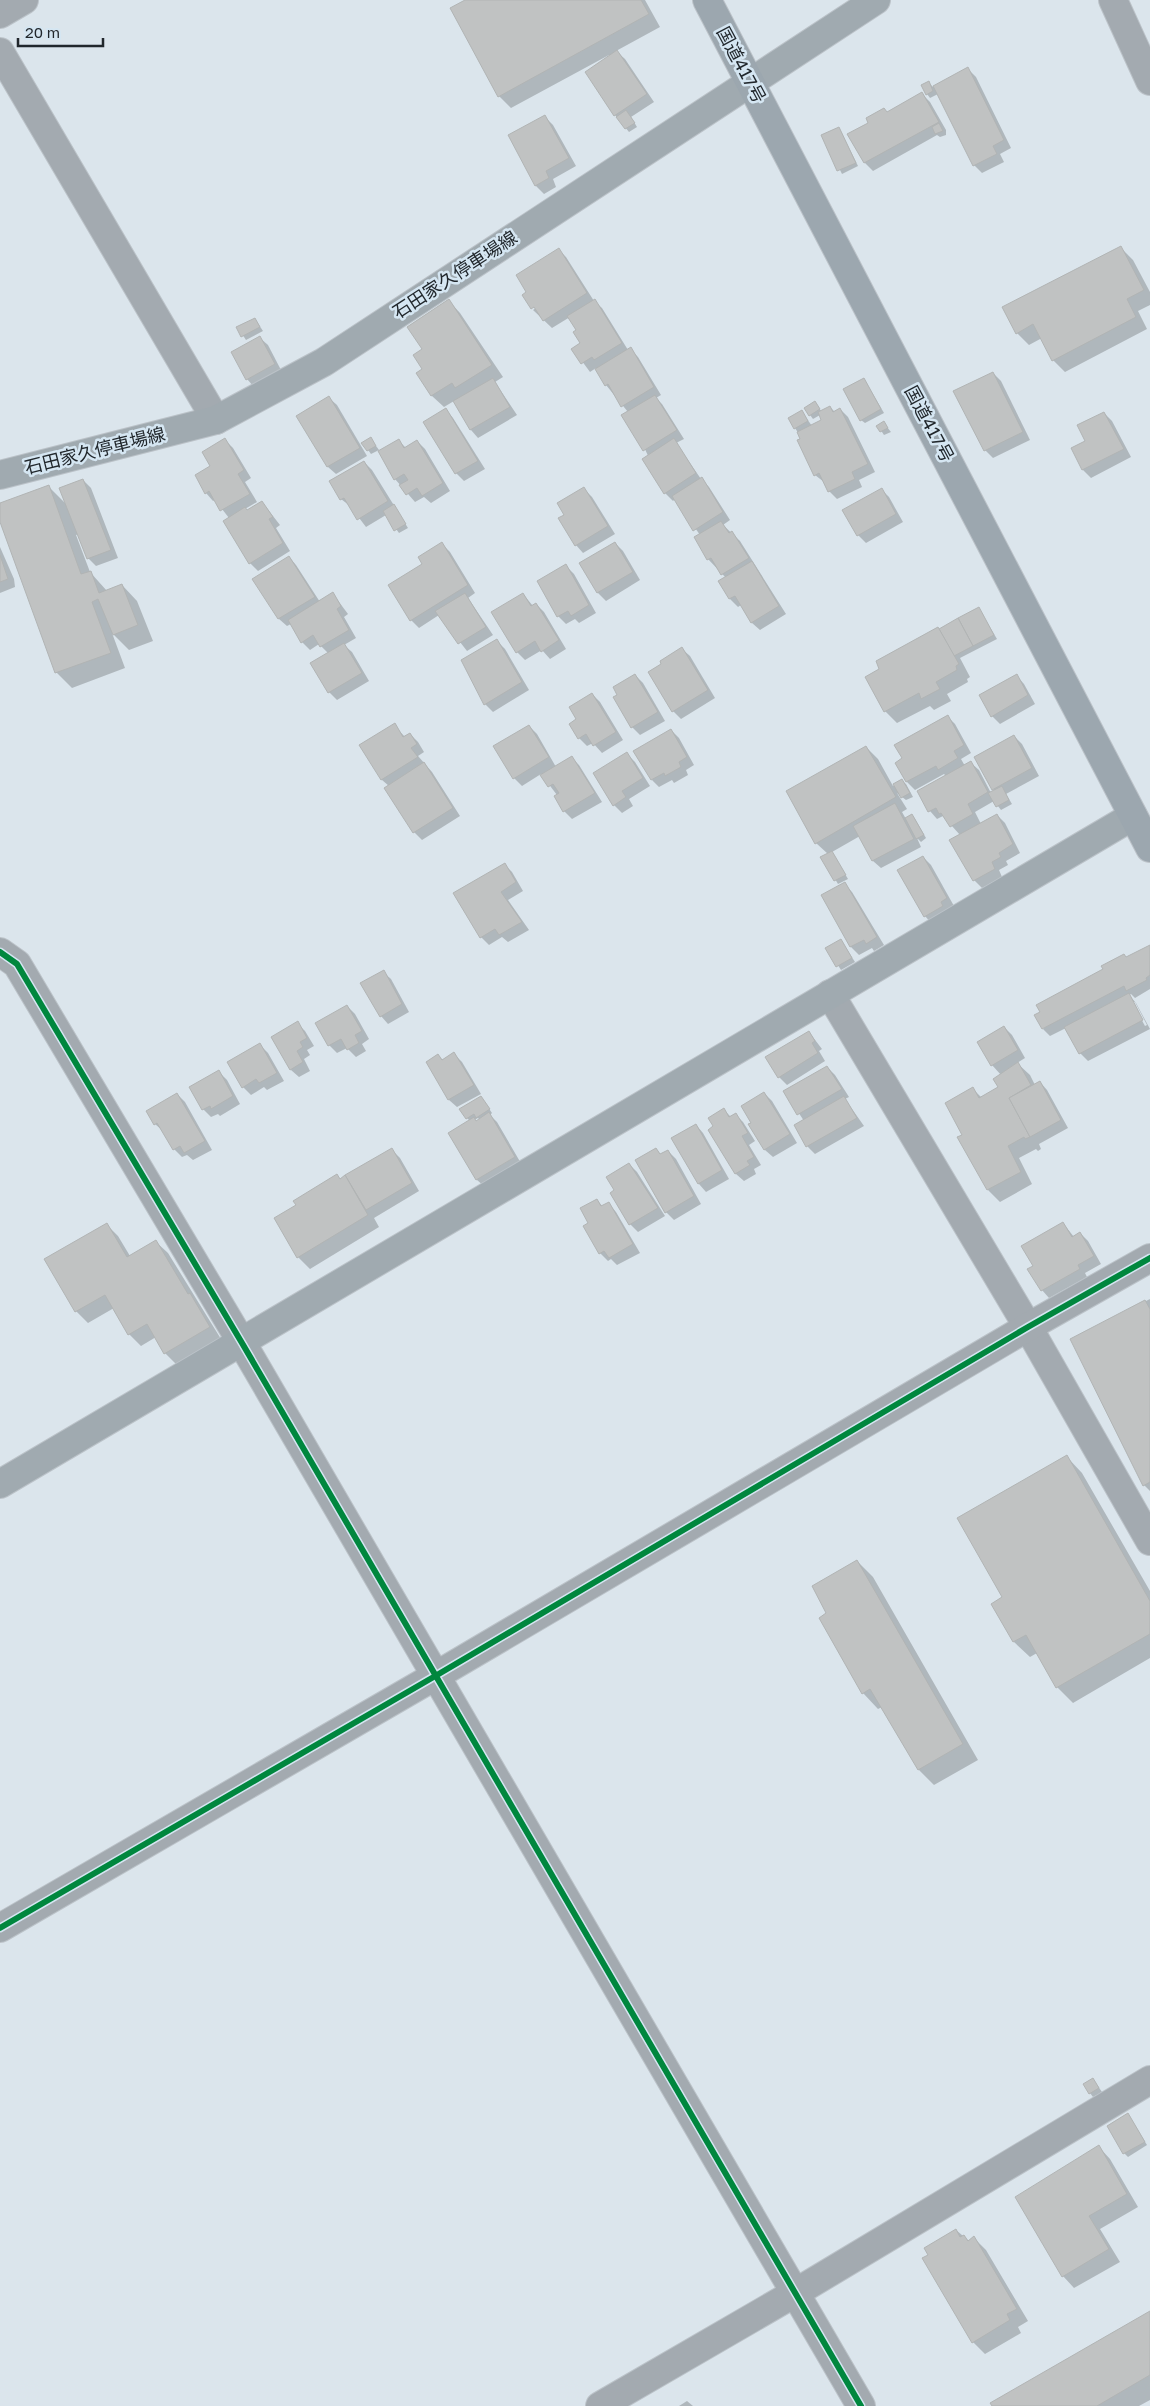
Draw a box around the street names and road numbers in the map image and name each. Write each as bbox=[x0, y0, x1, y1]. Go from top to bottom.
street label: 国道417号 bbox=[713, 23, 771, 106]
street label: 石田家久停車場線 bbox=[388, 226, 521, 323]
street label: 国道417号 bbox=[901, 382, 959, 465]
street label: 石田家久停車場線 bbox=[22, 422, 167, 478]

